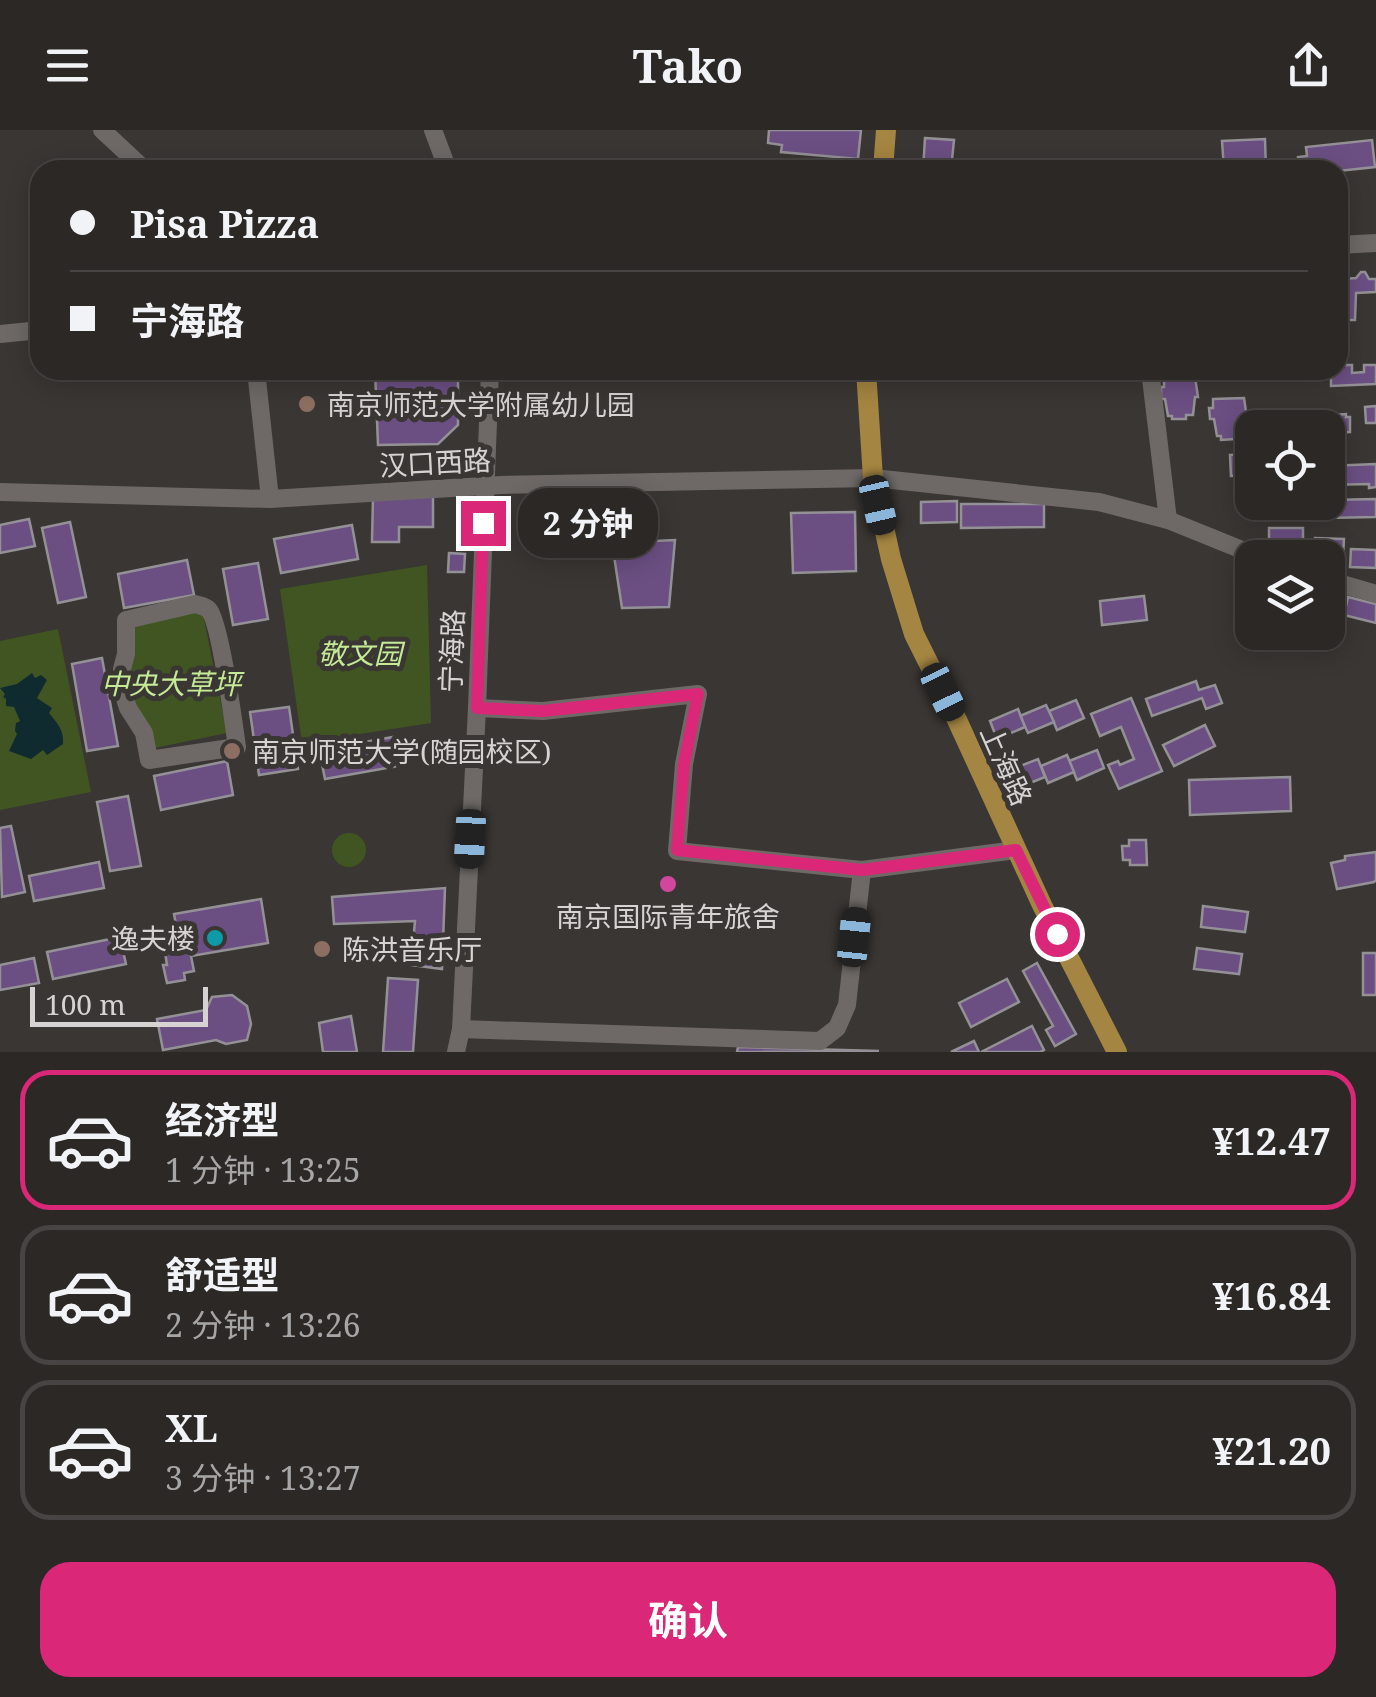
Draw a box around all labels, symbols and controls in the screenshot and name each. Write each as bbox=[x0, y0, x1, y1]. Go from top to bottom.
text: Tako bbox=[633, 35, 743, 96]
icon: menu bbox=[40, 38, 95, 93]
icon: share bbox=[1281, 38, 1336, 93]
text: Pisa Pizza bbox=[130, 197, 319, 249]
text: 宁海路 bbox=[130, 294, 244, 346]
place label: 南京师范大学附属幼儿园 bbox=[327, 385, 635, 423]
marker: 南京师范大学附属幼儿园 bbox=[296, 393, 318, 415]
map controls bbox=[1235, 410, 1345, 650]
button: locate bbox=[1235, 410, 1345, 520]
street label: 汉口西路 bbox=[378, 440, 492, 484]
car bbox=[857, 472, 899, 538]
callout: 2 分钟 bbox=[518, 488, 658, 558]
route end bbox=[461, 501, 506, 546]
text: 2 分钟 bbox=[543, 501, 633, 544]
button: layers bbox=[1235, 540, 1345, 650]
street label: 宁海路 bbox=[431, 608, 471, 694]
park label: 敬文园 bbox=[318, 634, 406, 672]
car bbox=[916, 658, 970, 726]
park label: 中央大草坪 bbox=[101, 664, 245, 702]
street label: 上海路 bbox=[973, 719, 1041, 811]
place label: 南京师范大学(随园校区) bbox=[252, 732, 551, 770]
marker: 南京师范大学(随园校区) bbox=[221, 740, 243, 762]
car bbox=[453, 808, 487, 870]
marker: 南京国际青年旅舍 bbox=[657, 873, 679, 895]
place label: 南京国际青年旅舍 bbox=[556, 897, 780, 935]
car bbox=[836, 906, 872, 968]
route start bbox=[1035, 912, 1080, 957]
place label: 逸夫楼 bbox=[111, 919, 195, 957]
marker: 逸夫楼 bbox=[204, 927, 226, 949]
place label: 陈洪音乐厅 bbox=[342, 930, 482, 968]
marker: 陈洪音乐厅 bbox=[311, 938, 333, 960]
scale bar bbox=[30, 982, 208, 1026]
text: 100 m bbox=[45, 985, 126, 1023]
text: 经济型 bbox=[165, 1093, 279, 1145]
icon: car bbox=[45, 1095, 135, 1185]
text: ¥12.47 bbox=[1212, 1114, 1331, 1166]
text: 1 分钟 · 13:25 bbox=[165, 1148, 361, 1191]
text: 舒适型 bbox=[165, 1248, 279, 1300]
icon: car bbox=[45, 1250, 135, 1340]
text: ¥16.84 bbox=[1212, 1269, 1331, 1321]
text: 2 分钟 · 13:26 bbox=[165, 1303, 361, 1346]
text: XL bbox=[165, 1401, 218, 1453]
icon: car bbox=[45, 1405, 135, 1495]
text: ¥21.20 bbox=[1212, 1424, 1331, 1476]
text: 3 分钟 · 13:27 bbox=[165, 1456, 361, 1499]
button: 确认 bbox=[40, 1562, 1336, 1677]

